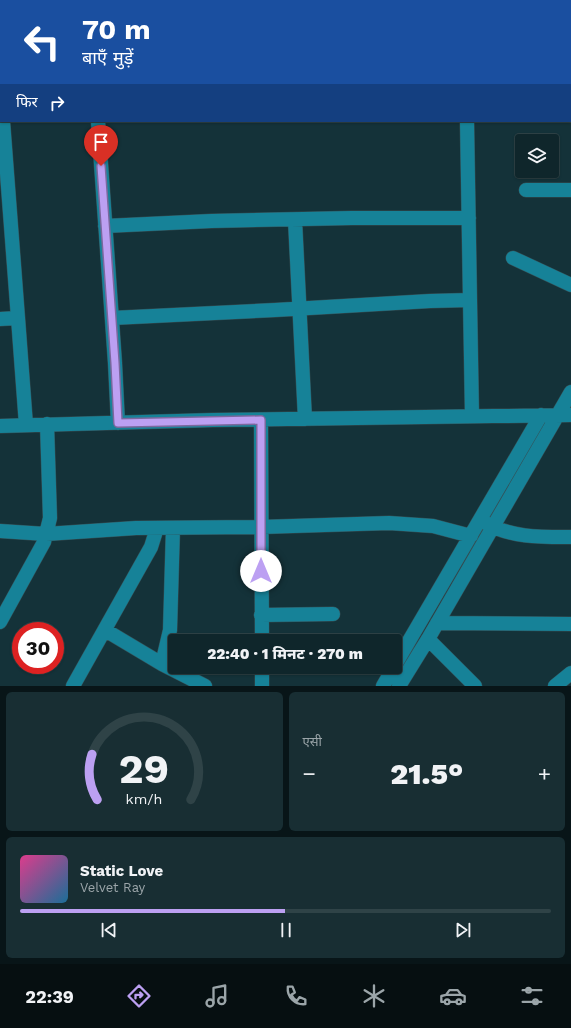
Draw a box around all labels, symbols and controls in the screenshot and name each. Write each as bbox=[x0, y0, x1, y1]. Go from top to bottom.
text: 70 m bbox=[82, 13, 151, 46]
icon: left bbox=[16, 16, 68, 68]
text: बाएँ मुड़ें bbox=[82, 47, 133, 68]
icon: right bbox=[46, 92, 68, 114]
text: फिर bbox=[16, 93, 38, 111]
pin bbox=[84, 125, 118, 166]
icon: arrive bbox=[90, 131, 112, 153]
map controls bbox=[515, 134, 559, 178]
button: layers bbox=[515, 134, 559, 178]
position arrow bbox=[240, 550, 282, 592]
speed limit sign: 30 bbox=[12, 622, 64, 674]
text: 22:40 · 1 मिनट · 270 m bbox=[207, 645, 363, 663]
text: एसी bbox=[303, 734, 322, 749]
text: 29 bbox=[119, 743, 169, 792]
text: 21.5° bbox=[390, 756, 463, 791]
text: − bbox=[303, 761, 316, 786]
text: + bbox=[538, 761, 551, 786]
text: km/h bbox=[126, 790, 163, 806]
text: Static Love bbox=[80, 862, 163, 880]
text: Velvet Ray bbox=[80, 880, 145, 895]
icon: previous bbox=[98, 919, 120, 941]
icon: pause bbox=[275, 919, 297, 941]
icon: next bbox=[452, 919, 474, 941]
icon: directions bbox=[125, 982, 153, 1010]
icon: music bbox=[203, 982, 231, 1010]
icon: phone bbox=[282, 982, 310, 1010]
icon: climate bbox=[360, 982, 388, 1010]
icon: car bbox=[439, 982, 467, 1010]
icon: filters bbox=[518, 982, 546, 1010]
text: 22:39 bbox=[25, 986, 74, 1007]

